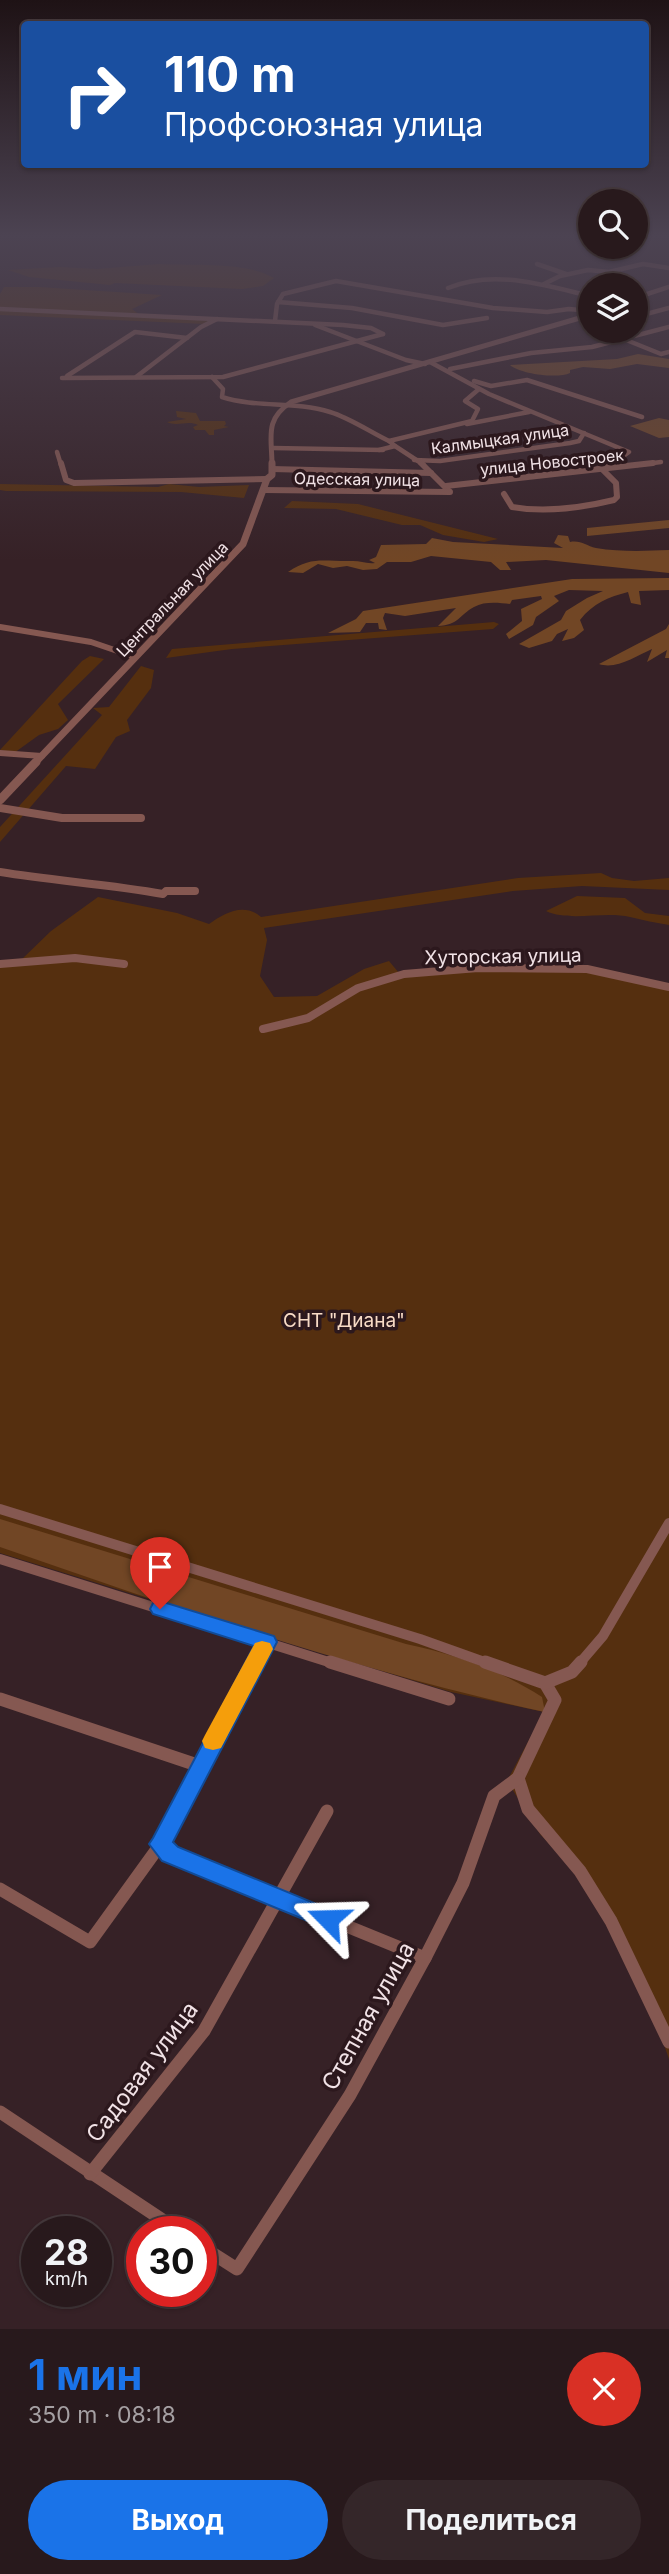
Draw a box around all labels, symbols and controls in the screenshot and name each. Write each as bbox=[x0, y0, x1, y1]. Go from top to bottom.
text: 110 m bbox=[164, 45, 296, 104]
icon: right bbox=[49, 49, 140, 140]
text: Профсоюзная улица bbox=[164, 105, 483, 144]
map controls bbox=[578, 189, 648, 343]
button: search bbox=[578, 189, 648, 259]
button: layers bbox=[578, 273, 648, 343]
street label: Калмыцкая улица bbox=[430, 419, 570, 459]
street label: улица Новостроек bbox=[479, 444, 625, 479]
street label: Одесская улица bbox=[294, 468, 420, 490]
street label: Центральная улица bbox=[112, 537, 232, 661]
street label: Хуторская улица bbox=[424, 944, 582, 969]
park label: СНТ "Диана" bbox=[283, 1309, 405, 1332]
pin bbox=[130, 1537, 190, 1609]
icon: arrive bbox=[141, 1548, 179, 1586]
position arrow bbox=[291, 1882, 365, 1956]
street label: Степная улица bbox=[316, 1937, 420, 2095]
street label: Садовая улица bbox=[80, 1996, 204, 2148]
speed limit sign: 30 bbox=[126, 2216, 217, 2307]
text: 28 bbox=[44, 2231, 89, 2273]
text: km/h bbox=[45, 2268, 88, 2289]
text: 1 мин bbox=[28, 2349, 142, 2400]
button: close bbox=[567, 2352, 641, 2426]
text: 350 m · 08:18 bbox=[28, 2401, 176, 2429]
button: Выход bbox=[28, 2480, 328, 2560]
button: Поделиться bbox=[342, 2480, 641, 2560]

